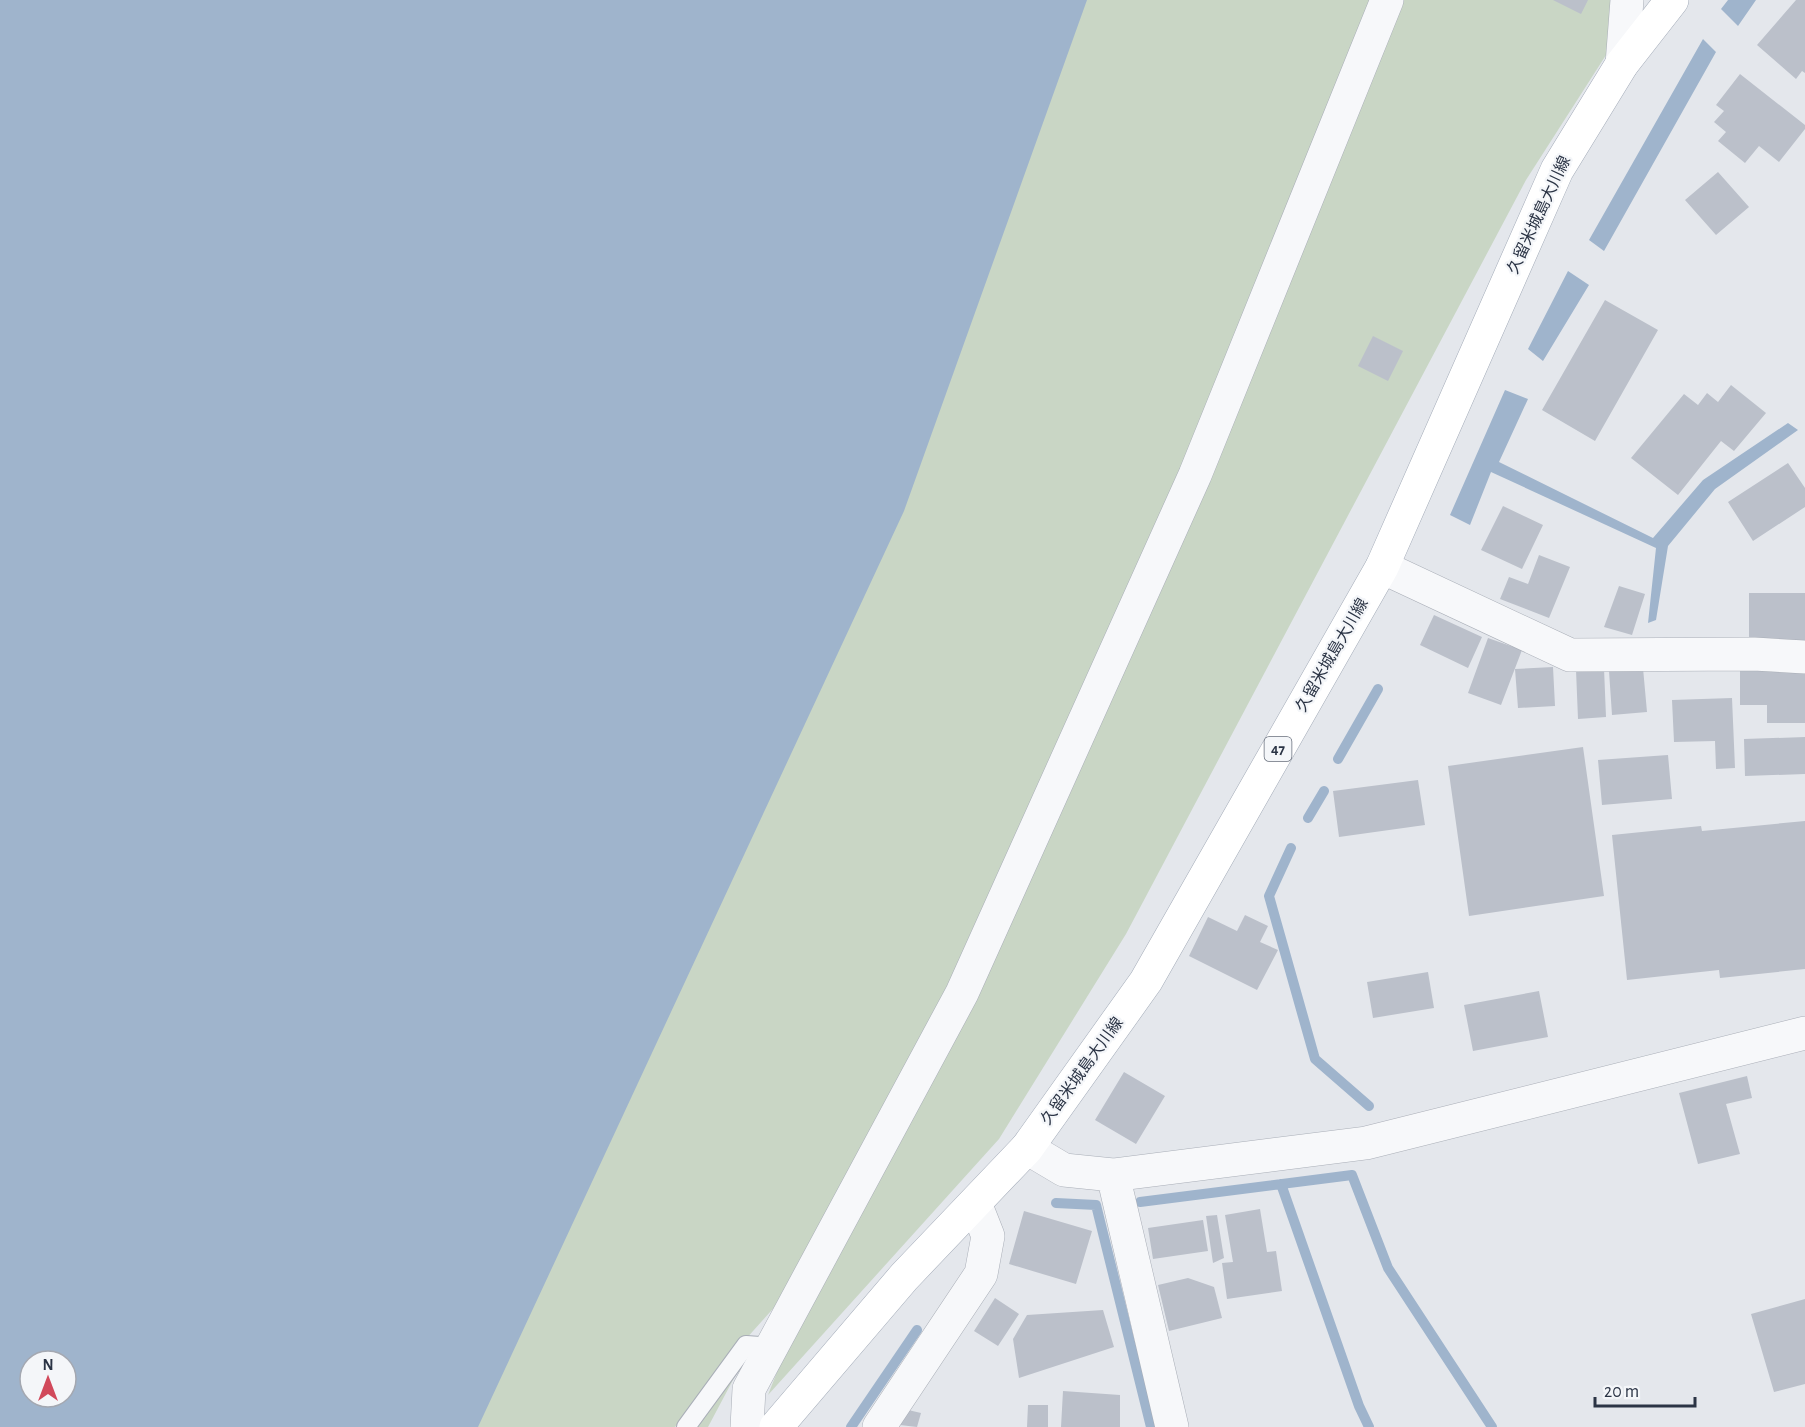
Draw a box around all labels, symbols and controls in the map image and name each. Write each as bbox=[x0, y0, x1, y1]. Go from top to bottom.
street label: 久留米城島大川線 bbox=[1504, 153, 1573, 276]
street label: 久留米城島大川線 bbox=[1292, 595, 1371, 714]
road number: 47 bbox=[1264, 737, 1292, 761]
street label: 久留米城島大川線 bbox=[1037, 1014, 1126, 1127]
north arrow bbox=[18, 1349, 78, 1409]
text: N bbox=[42, 1357, 54, 1373]
scale bar bbox=[1595, 1370, 1696, 1408]
text: 20 m bbox=[1604, 1383, 1639, 1401]

